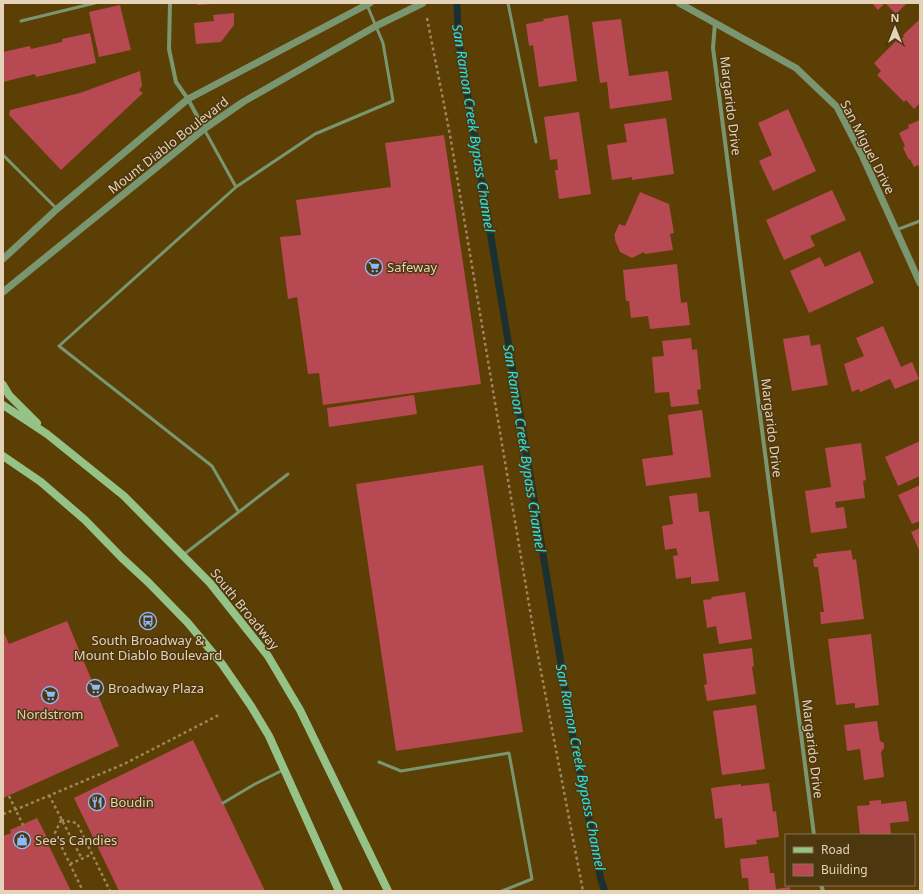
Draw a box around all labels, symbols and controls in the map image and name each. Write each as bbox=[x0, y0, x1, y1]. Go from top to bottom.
north arrow bbox=[875, 8, 915, 48]
text: N bbox=[891, 10, 899, 25]
water label: San Ramon Creek Bypass Channel bbox=[448, 23, 500, 234]
street label: Margarido Drive bbox=[716, 55, 746, 157]
street label: Mount Diablo Boulevard bbox=[104, 92, 232, 198]
street label: San Miguel Drive bbox=[837, 97, 899, 197]
supermarket icon: Safeway bbox=[364, 257, 384, 277]
place label: Safeway bbox=[387, 258, 437, 276]
water label: San Ramon Creek Bypass Channel bbox=[499, 343, 551, 554]
street label: Margarido Drive bbox=[757, 377, 787, 479]
street label: South Broadway bbox=[207, 564, 284, 654]
bus stop icon: South Broadway & Mount Diablo Boulevard bbox=[138, 611, 158, 631]
place label: South Broadway & Mount Diablo Boulevard bbox=[74, 631, 222, 664]
water label: San Ramon Creek Bypass Channel bbox=[552, 662, 610, 872]
supermarket icon: Broadway Plaza bbox=[85, 678, 105, 698]
place label: Broadway Plaza bbox=[108, 679, 204, 697]
supermarket icon: Nordstrom bbox=[40, 685, 60, 705]
street label: Margarido Drive bbox=[798, 698, 828, 800]
place label: Nordstrom bbox=[17, 705, 83, 723]
restaurant icon: Boudin bbox=[87, 792, 107, 812]
place label: Boudin bbox=[110, 793, 154, 811]
shop icon: See's Candies bbox=[12, 830, 32, 850]
place label: See's Candies bbox=[35, 831, 117, 849]
legend bbox=[785, 834, 915, 886]
text: Road bbox=[821, 841, 850, 858]
text: Building bbox=[821, 861, 868, 878]

